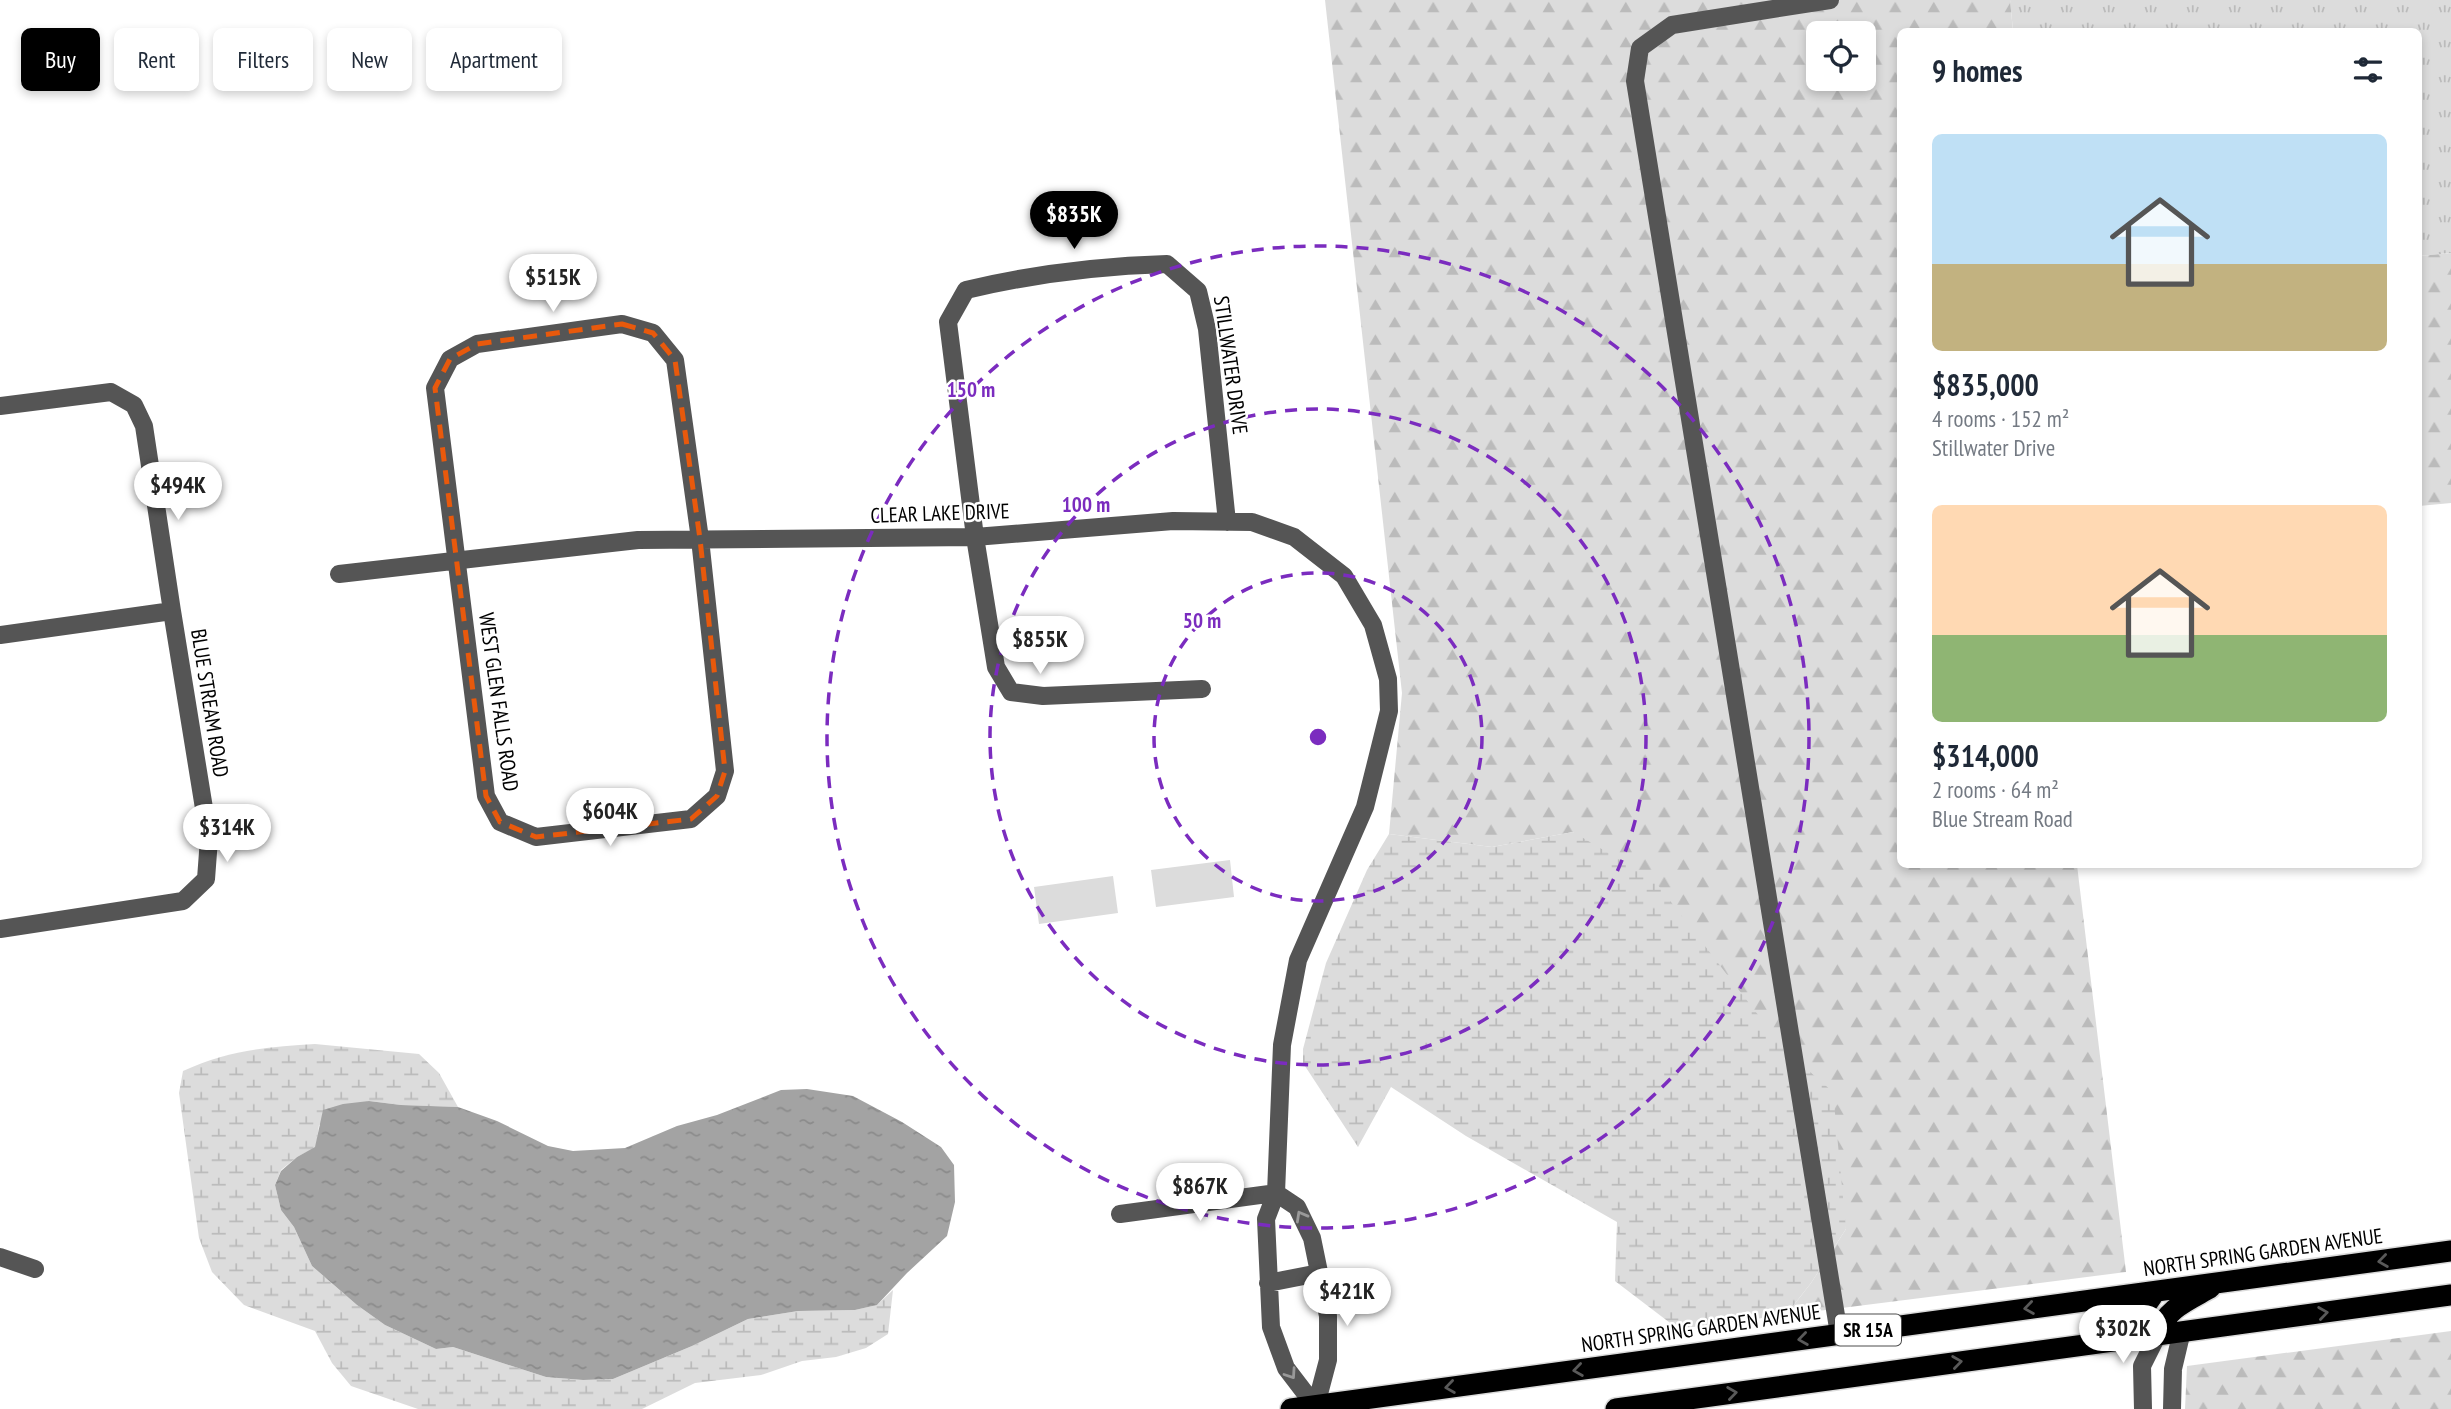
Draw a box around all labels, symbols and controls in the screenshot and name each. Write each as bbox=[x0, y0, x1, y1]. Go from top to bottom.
map controls bbox=[1806, 21, 1876, 91]
button: locate bbox=[1806, 21, 1876, 91]
chip: Buy bbox=[21, 28, 100, 91]
chip: Rent bbox=[114, 28, 199, 91]
chip: Filters bbox=[213, 28, 313, 91]
chip: New bbox=[327, 28, 412, 91]
chip: Apartment bbox=[426, 28, 562, 91]
text: 9 homes bbox=[1932, 51, 2023, 90]
icon: filters bbox=[2349, 51, 2387, 89]
icon: home bbox=[2097, 179, 2223, 305]
pin: $835K bbox=[1025, 191, 1123, 251]
text: $835K bbox=[1046, 199, 1102, 228]
pin: $515K bbox=[504, 254, 602, 314]
text: $515K bbox=[525, 262, 581, 291]
street label: STILLWATER DRIVE bbox=[1208, 294, 1254, 436]
text: $835,000 bbox=[1932, 365, 2039, 404]
text: 150 m bbox=[947, 376, 995, 403]
text: 4 rooms · 152 m² bbox=[1932, 404, 2069, 433]
text: Stillwater Drive bbox=[1932, 433, 2055, 462]
pin: $494K bbox=[129, 462, 227, 522]
text: $494K bbox=[150, 470, 206, 499]
text: 100 m bbox=[1062, 491, 1110, 518]
street label: CLEAR LAKE DRIVE bbox=[870, 497, 1010, 529]
icon: home bbox=[2097, 550, 2223, 676]
text: 50 m bbox=[1183, 607, 1221, 634]
street label: WEST GLEN FALLS ROAD bbox=[473, 611, 525, 793]
pin: $855K bbox=[991, 616, 1089, 676]
text: $855K bbox=[1012, 624, 1068, 653]
street label: BLUE STREAM ROAD bbox=[185, 627, 235, 779]
centre of rings bbox=[1306, 725, 1330, 749]
text: $314,000 bbox=[1932, 736, 2039, 775]
text: 2 rooms · 64 m² bbox=[1932, 775, 2059, 804]
pin: $604K bbox=[561, 788, 659, 848]
text: $604K bbox=[582, 796, 638, 825]
pin: $314K bbox=[178, 804, 276, 864]
text: Blue Stream Road bbox=[1932, 804, 2073, 833]
text: $314K bbox=[199, 812, 255, 841]
pin: $867K bbox=[1151, 1164, 1249, 1223]
text: $867K bbox=[1172, 1171, 1228, 1200]
one-way arrow bbox=[1296, 1211, 1309, 1224]
street label: NORTH SPRING GARDEN AVENUE bbox=[2142, 1222, 2384, 1282]
one-way arrow bbox=[2378, 1253, 2389, 1268]
pin: $421K bbox=[1298, 1268, 1396, 1328]
text: $421K bbox=[1319, 1276, 1375, 1305]
street label: NORTH SPRING GARDEN AVENUE bbox=[1580, 1298, 1822, 1358]
one-way arrow bbox=[2023, 1301, 2035, 1316]
one-way arrow bbox=[2317, 1305, 2329, 1320]
pin: $302K bbox=[2074, 1306, 2172, 1365]
text: $302K bbox=[2095, 1313, 2151, 1342]
road number: SR 15A bbox=[1835, 1314, 1901, 1346]
one-way arrow bbox=[1798, 1331, 1809, 1346]
one-way arrow bbox=[1951, 1355, 1963, 1370]
one-way arrow bbox=[1572, 1362, 1584, 1377]
one-way arrow bbox=[1283, 1366, 1296, 1379]
one-way arrow bbox=[1444, 1379, 1456, 1394]
one-way arrow bbox=[1726, 1386, 1738, 1401]

